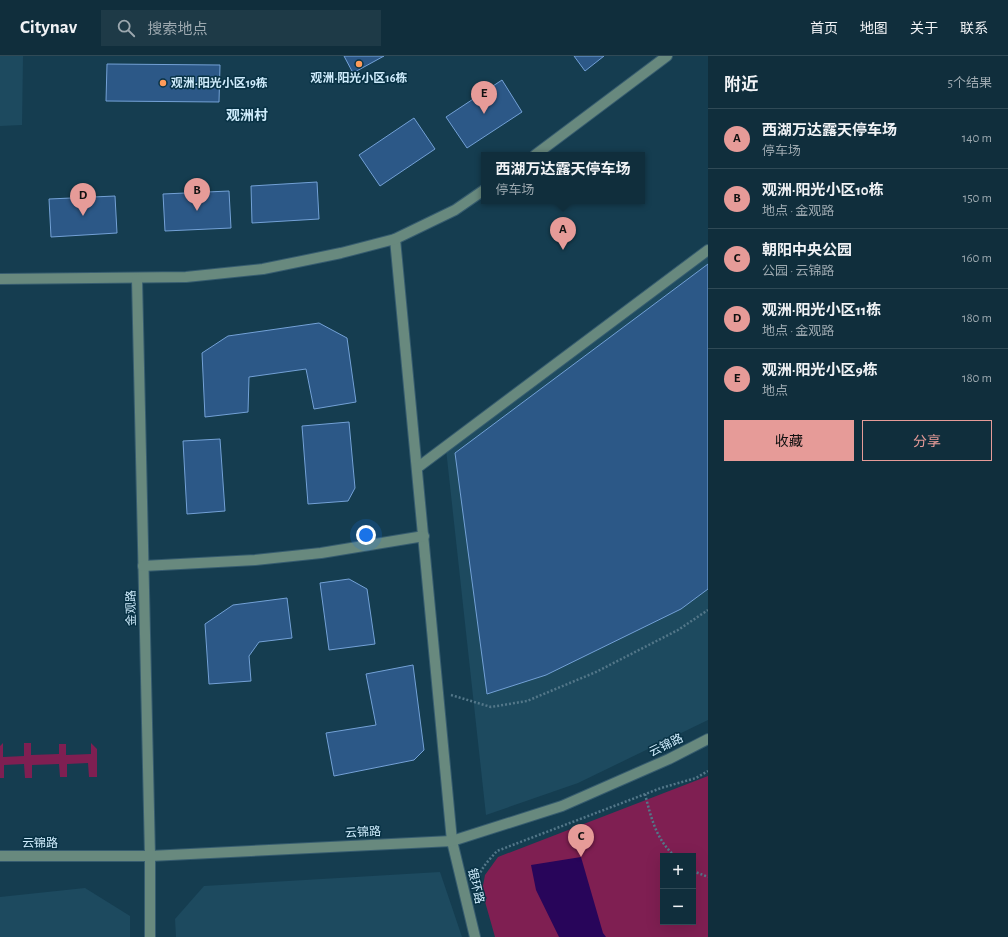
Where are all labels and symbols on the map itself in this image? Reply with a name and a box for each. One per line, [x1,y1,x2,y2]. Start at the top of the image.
marker: 观洲·阳光小区16栋 [354,59,364,69]
place label: 观洲·阳光小区16栋 [311,71,407,84]
place label: 观洲·阳光小区19栋 [171,76,268,89]
marker: 观洲·阳光小区19栋 [158,78,168,88]
pin: E [471,81,497,114]
district label: 观洲村 [226,107,268,123]
pin: B [184,178,210,211]
pin: D [70,183,96,216]
pin: A [550,217,576,250]
your location [356,525,376,545]
street label: 金观路 [124,590,137,626]
street label: 云锦路 [647,731,685,758]
street label: 云锦路 [345,824,381,839]
pin: C [568,824,594,857]
street label: 云锦路 [22,836,58,849]
street label: 银环路 [466,867,487,905]

